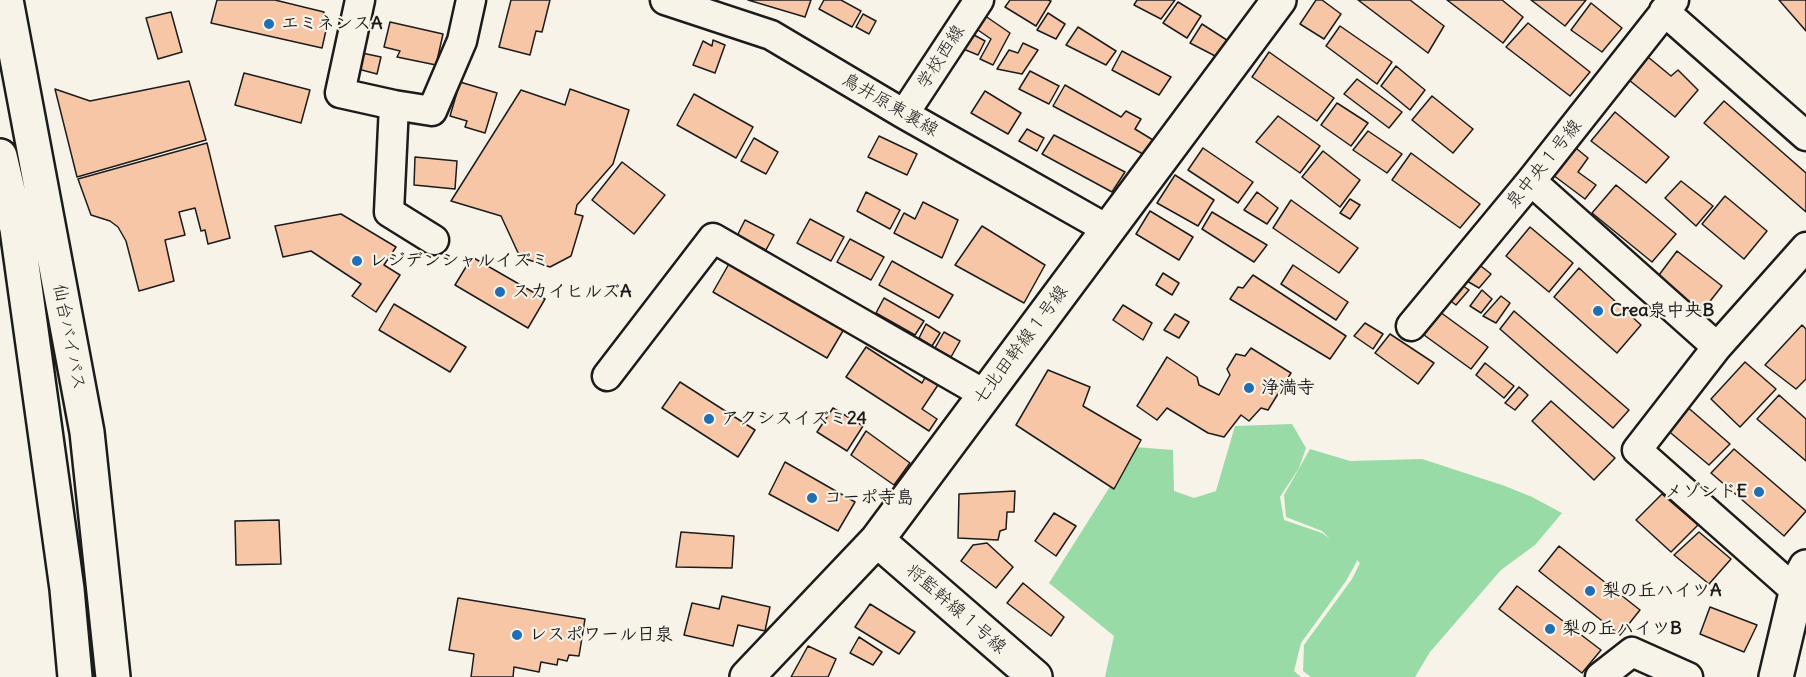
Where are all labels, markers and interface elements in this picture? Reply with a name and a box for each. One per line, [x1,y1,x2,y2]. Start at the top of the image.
place label: エミネンスA [281,13,383,35]
marker: エミネンスA [262,17,276,31]
street label: 学校西線 [912,21,970,93]
street label: 鳥井原東裏線 [838,69,942,141]
street label: 泉中央１号線 [1502,115,1586,213]
place label: レジデンシャルイズミ [369,250,549,272]
marker: レジデンシャルイズミ [350,254,364,268]
place label: スカイヒルズA [512,281,632,303]
street label: 七北田幹線１号線 [969,281,1073,409]
street label: 仙台バイパス [48,282,90,392]
marker: スカイヒルズA [493,285,507,299]
place label: Crea泉中央B [1610,300,1714,322]
marker: Crea泉中央B [1591,304,1605,318]
place label: 浄満寺 [1261,377,1315,399]
marker: 浄満寺 [1242,381,1256,395]
place label: アクシスイズミ24 [721,408,867,430]
marker: アクシスイズミ24 [702,412,716,426]
place label: メゾンドE [1664,481,1747,503]
marker: メゾンドE [1752,485,1766,499]
place label: コーポ寺島 [824,487,914,509]
marker: コーポ寺島 [805,491,819,505]
street label: 将監幹線１号線 [901,560,1011,658]
place label: 梨の丘ハイツA [1602,580,1722,602]
marker: 梨の丘ハイツA [1583,584,1597,598]
place label: 梨の丘ハイツB [1562,618,1682,640]
marker: 梨の丘ハイツB [1543,622,1557,636]
place label: レスポワール日泉 [529,624,673,646]
marker: レスポワール日泉 [510,628,524,642]

